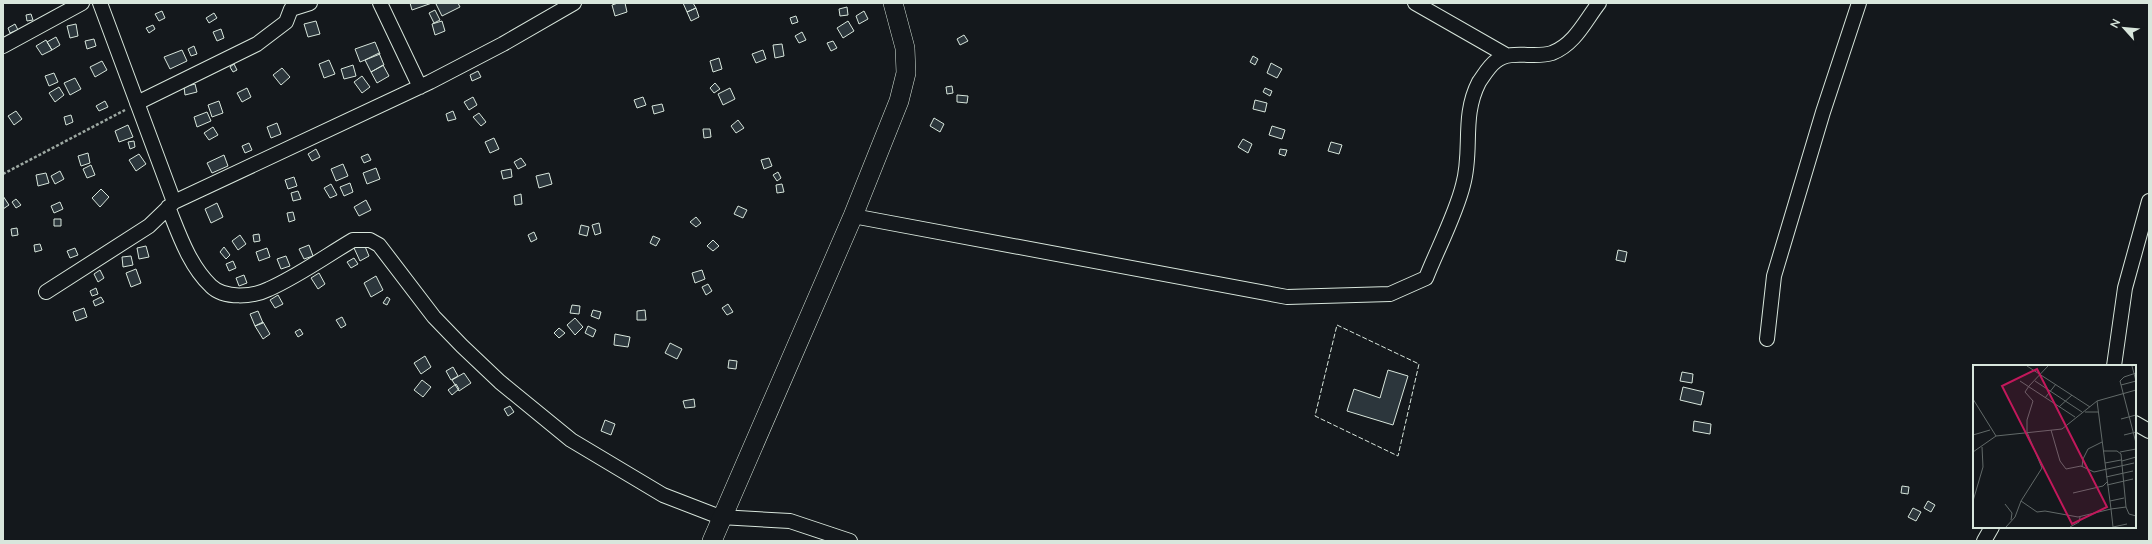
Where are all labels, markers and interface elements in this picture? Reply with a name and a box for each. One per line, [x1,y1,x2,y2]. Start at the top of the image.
north arrow [2104,8,2144,48]
text: N [2107,17,2122,30]
inset map [1973,365,2136,528]

